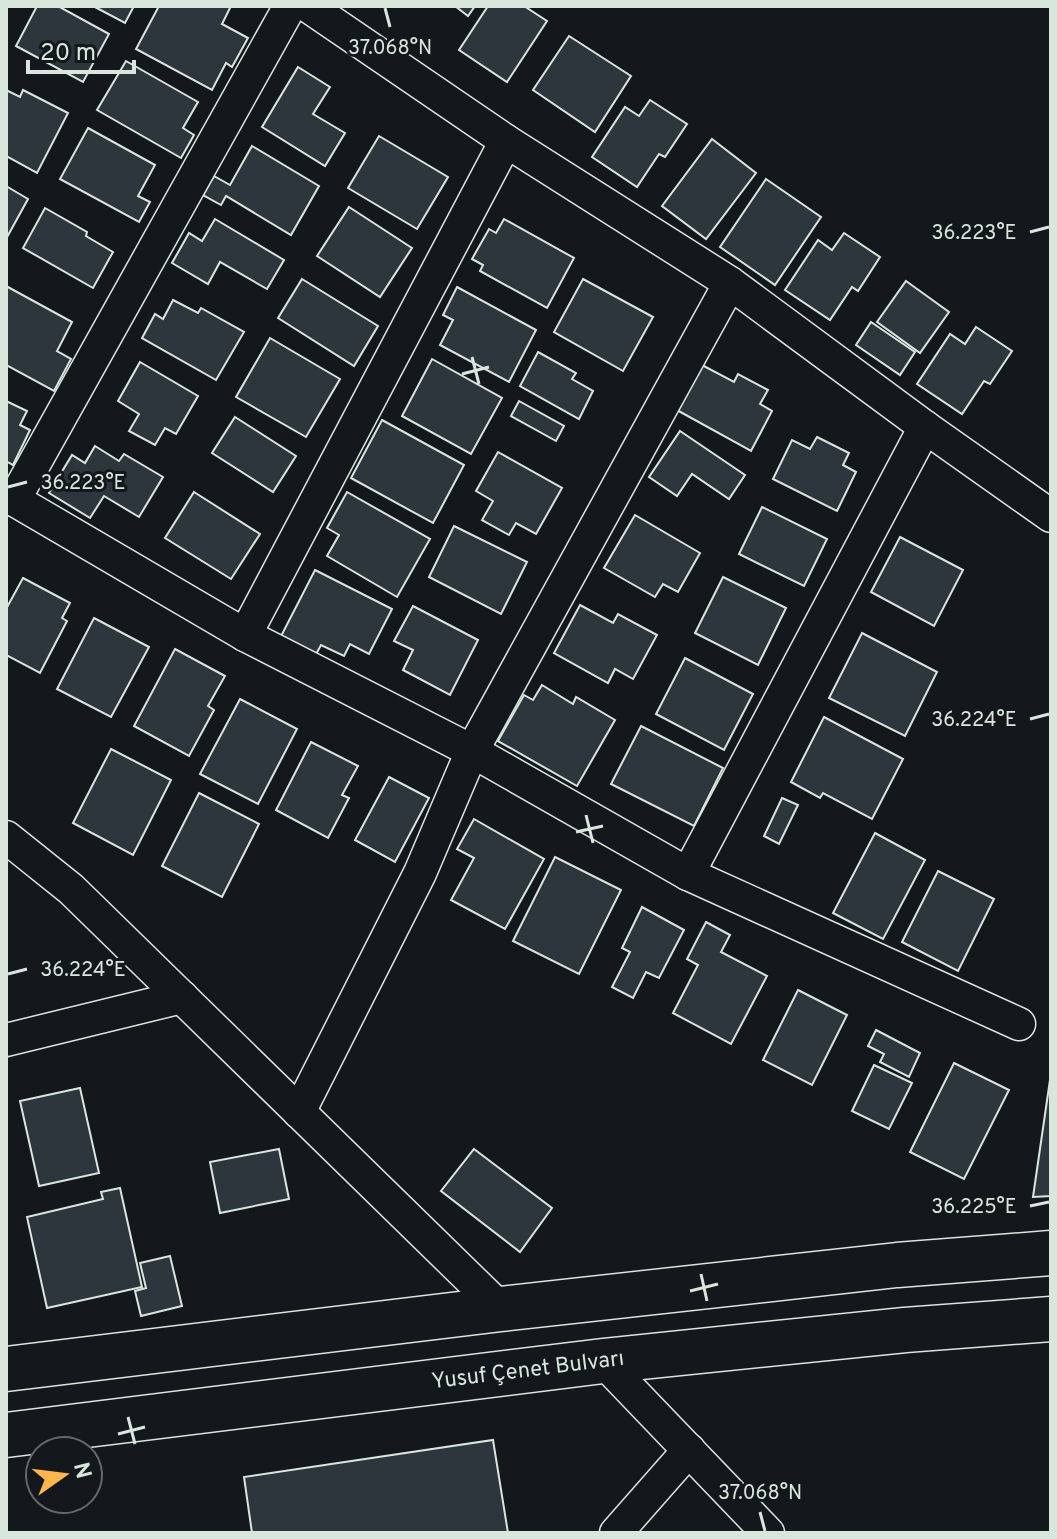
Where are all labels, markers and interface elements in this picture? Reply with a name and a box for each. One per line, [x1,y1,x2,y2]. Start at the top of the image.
scale bar [28,24,134,74]
text: 37.068°N [348,36,432,62]
text: 20 m [40,39,96,69]
text: 36.223°E [931,221,1017,247]
text: 36.223°E [40,471,126,497]
text: 36.224°E [931,708,1017,734]
text: 36.224°E [40,958,126,984]
text: 36.225°E [931,1195,1017,1221]
street label: Yusuf Çenet Bulvarı [430,1346,626,1396]
north arrow [24,1435,104,1515]
text: N [66,1460,96,1482]
text: 37.068°N [718,1481,802,1507]

